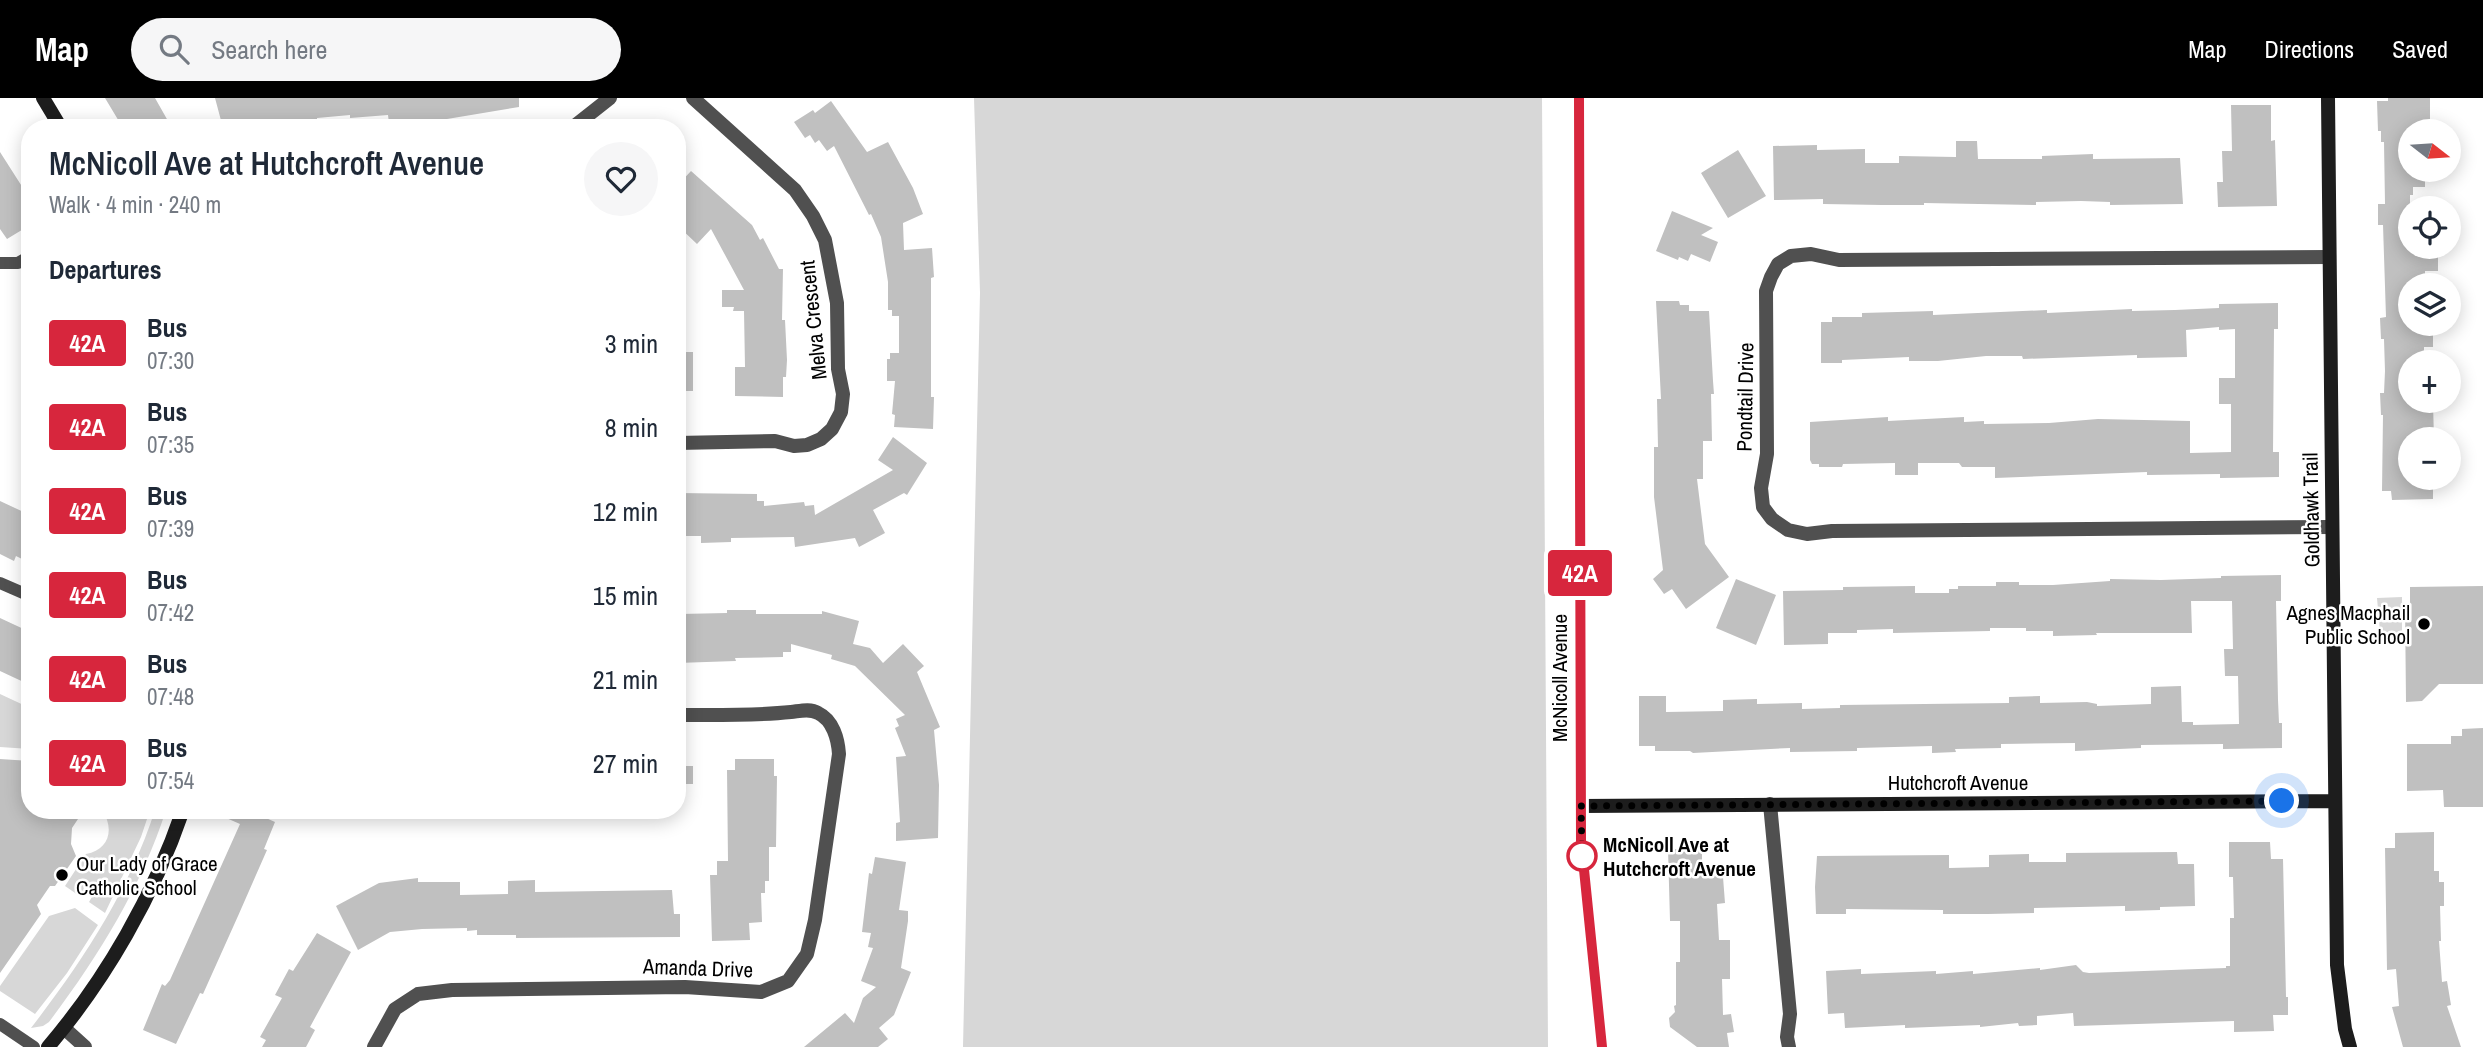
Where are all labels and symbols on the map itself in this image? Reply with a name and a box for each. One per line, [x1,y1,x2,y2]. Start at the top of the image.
north arrow [2398,119,2460,182]
street label: Melva Crescent [792,259,834,381]
street label: Pondtail Drive [1730,342,1760,452]
street label: Goldhawk Trail [2295,452,2327,568]
line badge: 42A [1540,550,1620,596]
place label: Agnes Macphail Public School [2286,598,2410,651]
street label: McNicoll Avenue [1545,614,1574,742]
marker: Agnes Macphail Public School [2416,616,2432,632]
street label: Hutchcroft Avenue [1888,768,2028,797]
your location [2264,783,2299,818]
place label: McNicoll Ave at Hutchcroft Avenue [1603,830,1756,883]
marker: McNicoll Ave at Hutchcroft Avenue [1567,841,1597,871]
place label: Our Lady of Grace Catholic School [76,849,218,902]
marker: Our Lady of Grace Catholic School [54,867,70,883]
street label: Amanda Drive [641,952,754,984]

